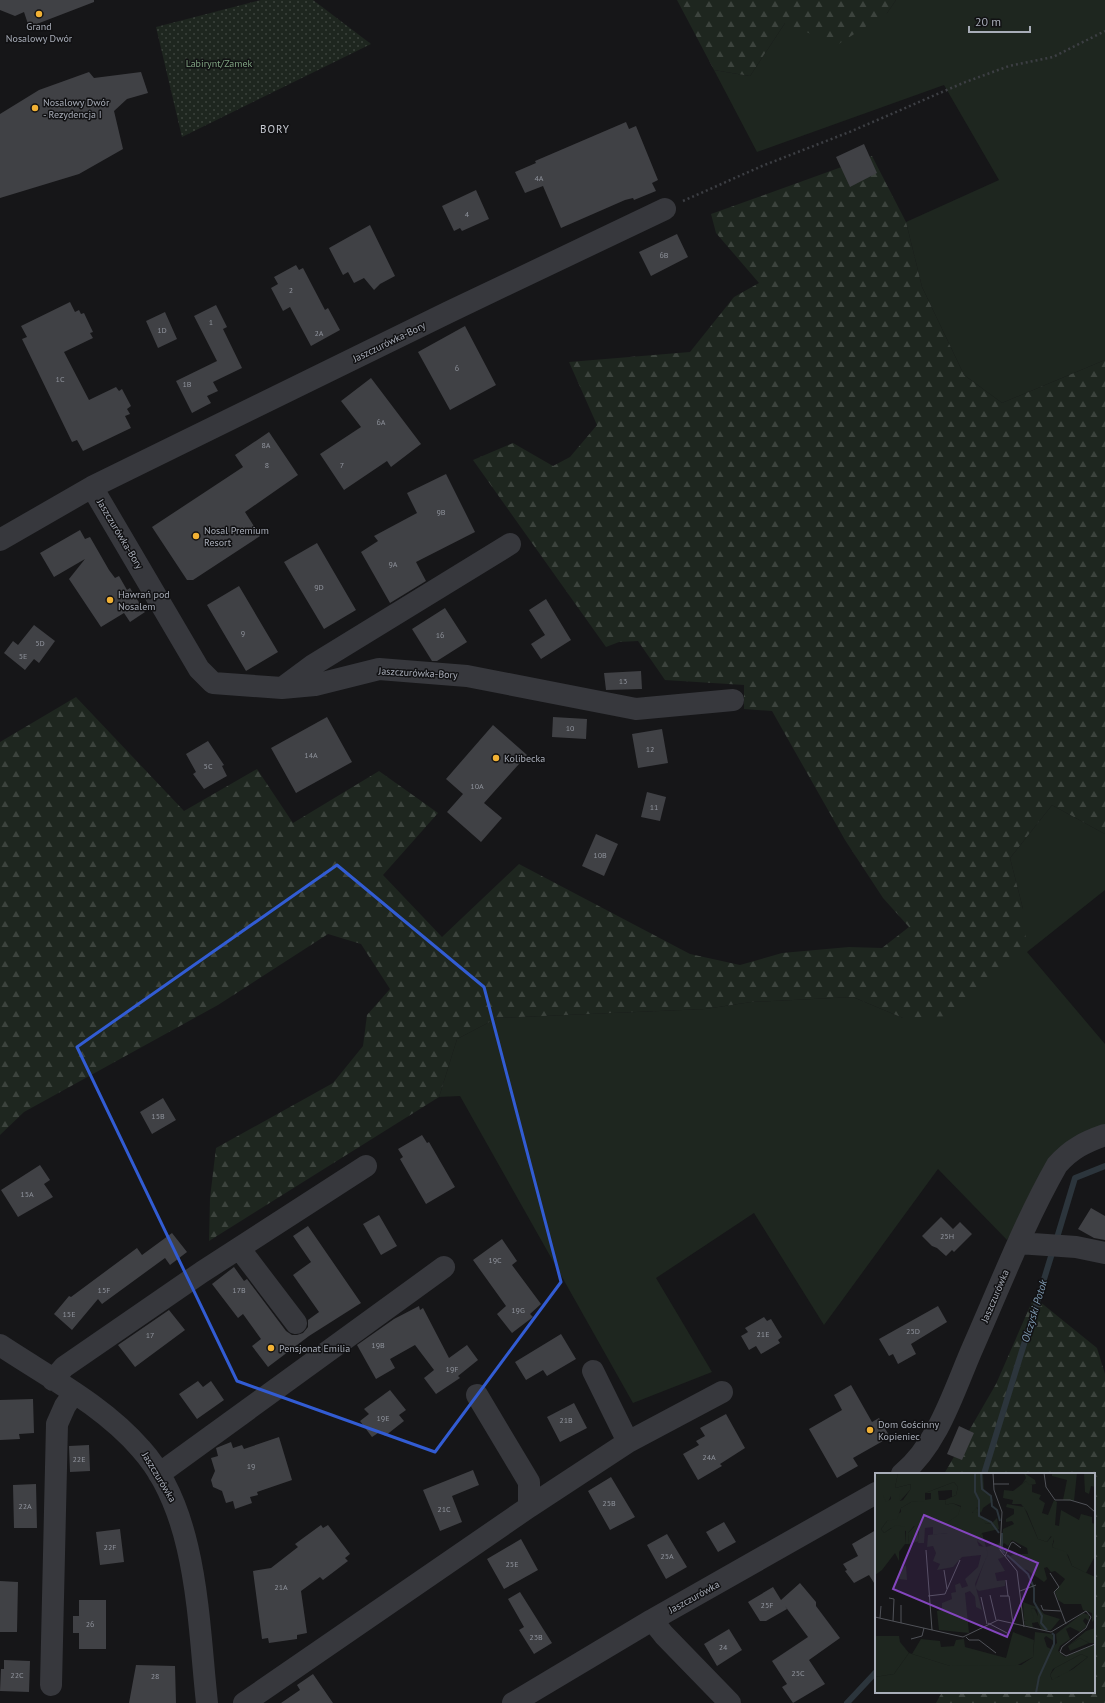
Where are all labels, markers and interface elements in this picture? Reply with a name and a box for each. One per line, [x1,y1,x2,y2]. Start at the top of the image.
scale bar [969,8,1030,34]
marker: Grand Nosalowy Dwór [34,9,44,19]
text: 20 m [975,14,1001,29]
place label: Grand Nosalowy Dwór [6,20,73,45]
park label: Labirynt/Zamek [186,57,253,70]
place label: Nosalowy Dwór - Rezydencja I [43,96,110,121]
marker: Nosalowy Dwór - Rezydencja I [30,103,40,113]
district label: BORY [260,122,290,136]
house number: 4A [534,173,544,183]
house number: 4 [465,209,470,219]
house number: 6B [659,250,669,260]
house number: 2 [289,285,293,295]
house number: 1 [209,317,213,327]
street label: Jaszczurówka-Bory [350,319,428,366]
house number: 1D [157,325,167,335]
house number: 2A [314,328,324,338]
house number: 6 [455,363,459,373]
house number: 1C [56,374,65,384]
house number: 1B [182,379,192,389]
house number: 6A [376,417,386,427]
house number: 8A [261,440,271,450]
house number: 8 [265,460,269,470]
house number: 7 [340,460,344,470]
street label: Jaszczurówka-Bory [94,496,146,572]
house number: 9B [436,507,446,517]
place label: Nosal Premium Resort [204,524,269,549]
marker: Nosal Premium Resort [191,531,201,541]
house number: 9A [388,559,398,569]
house number: 9D [314,582,324,592]
place label: Hawrań pod Nosalem [118,588,170,613]
marker: Hawrań pod Nosalem [105,595,115,605]
house number: 9 [241,628,245,638]
house number: 16 [436,630,444,640]
house number: 5D [35,638,45,648]
house number: 5E [19,651,27,661]
street label: Jaszczurówka-Bory [377,664,458,682]
house number: 13 [619,676,627,686]
house number: 10 [566,723,575,733]
house number: 12 [646,744,654,754]
house number: 14A [304,750,318,760]
place label: Kolibecka [504,752,545,765]
marker: Kolibecka [491,753,501,763]
house number: 5C [204,761,213,771]
house number: 10A [470,781,484,791]
house number: 11 [650,802,658,812]
house number: 10B [593,850,607,860]
house number: 15B [151,1111,165,1121]
house number: 15A [20,1189,34,1199]
house number: 25H [940,1231,954,1241]
house number: 19C [488,1255,502,1265]
street label: Jaszczurówka [978,1267,1012,1325]
water label: Olczyski Potok [1018,1277,1050,1344]
house number: 15F [98,1285,110,1295]
house number: 17B [232,1285,246,1295]
house number: 19G [511,1305,525,1315]
house number: 15E [62,1309,76,1319]
house number: 25D [906,1326,920,1336]
house number: 21E [756,1329,770,1339]
house number: 17 [146,1330,154,1340]
house number: 19B [371,1340,385,1350]
place label: Pensjonat Emilia [279,1342,350,1355]
marker: Pensjonat Emilia [266,1343,276,1353]
house number: 19F [446,1364,458,1374]
house number: 19E [376,1413,390,1423]
house number: 21B [559,1415,573,1425]
place label: Dom Gościnny Kopieniec [878,1418,940,1443]
marker: Dom Gościnny Kopieniec [865,1425,875,1435]
street label: Jaszczurówka [138,1449,179,1505]
house number: 24A [702,1452,716,1462]
house number: 22E [72,1454,86,1464]
house number: 19 [247,1461,255,1471]
inset map [875,1473,1095,1693]
house number: 25B [602,1498,616,1508]
house number: 22A [18,1501,32,1511]
house number: 21C [437,1504,451,1514]
house number: 22F [104,1542,116,1552]
house number: 25A [660,1551,674,1561]
house number: 25E [505,1559,519,1569]
street label: Jaszczurówka [665,1578,722,1617]
house number: 21A [274,1582,288,1592]
house number: 25F [761,1600,773,1610]
house number: 26 [86,1619,94,1629]
house number: 23B [529,1632,543,1642]
house number: 24 [719,1642,728,1652]
house number: 25C [791,1668,805,1678]
house number: 22C [10,1670,24,1680]
house number: 28 [151,1671,159,1681]

